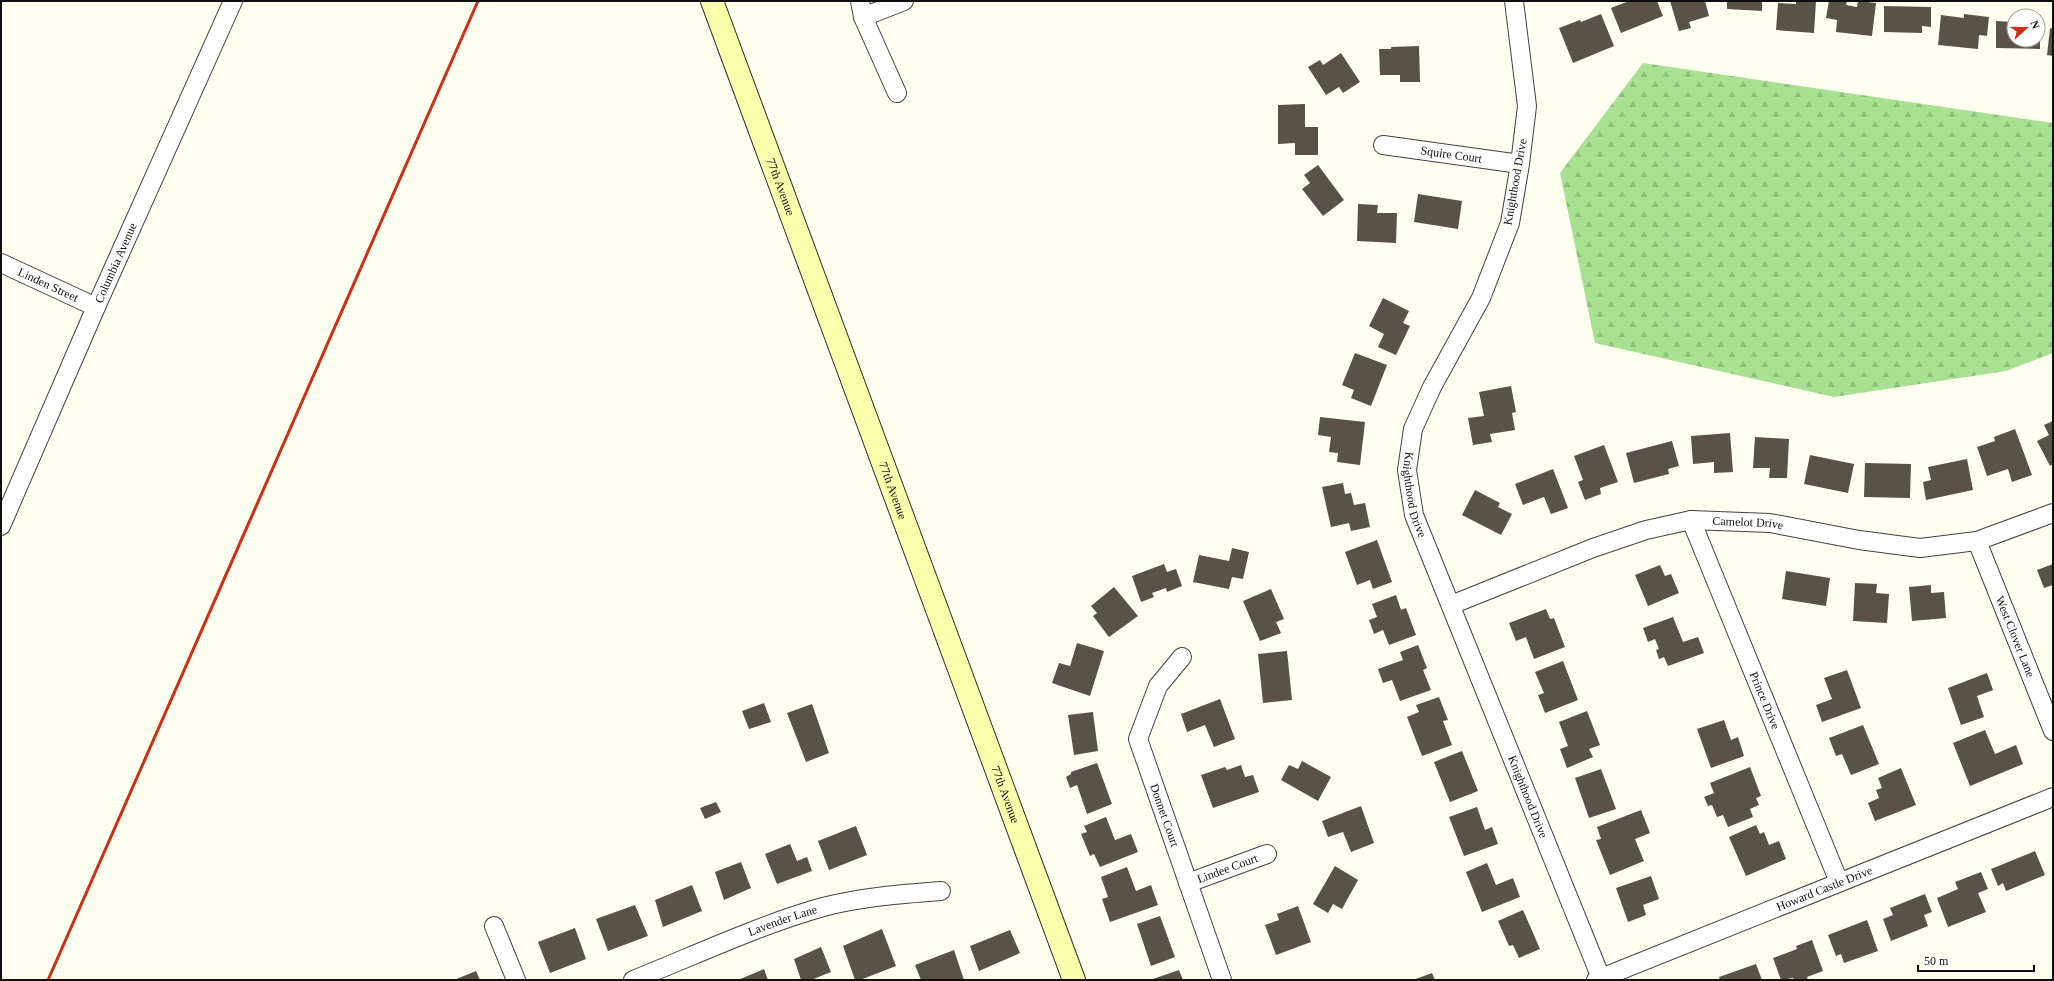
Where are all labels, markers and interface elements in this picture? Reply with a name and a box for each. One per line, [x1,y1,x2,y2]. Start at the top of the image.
north arrow [2006,8,2046,48]
text: N [2028,19,2042,30]
street label: Knighthood Drive [1500,138,1530,226]
street label: Squire Court [1420,143,1484,166]
street label: 77th Avenue [764,156,798,217]
street label: Columbia Avenue [92,221,140,305]
street label: Linden Street [16,265,81,305]
street label: Knighthood Drive [1400,451,1429,540]
street label: 77th Avenue [876,460,910,521]
street label: Camelot Drive [1712,514,1784,532]
street label: West Clover Lane [1993,594,2038,679]
street label: Prince Drive [1747,670,1783,731]
street label: Knighthood Drive [1505,753,1551,840]
street label: 77th Avenue [988,764,1022,825]
street label: Donnet Court [1147,782,1182,849]
street label: Lindee Court [1195,851,1260,886]
street label: Howard Castle Drive [1774,863,1874,914]
street label: Lavender Lane [746,902,819,939]
scale bar [1918,947,2034,973]
text: 50 m [1924,954,1949,968]

